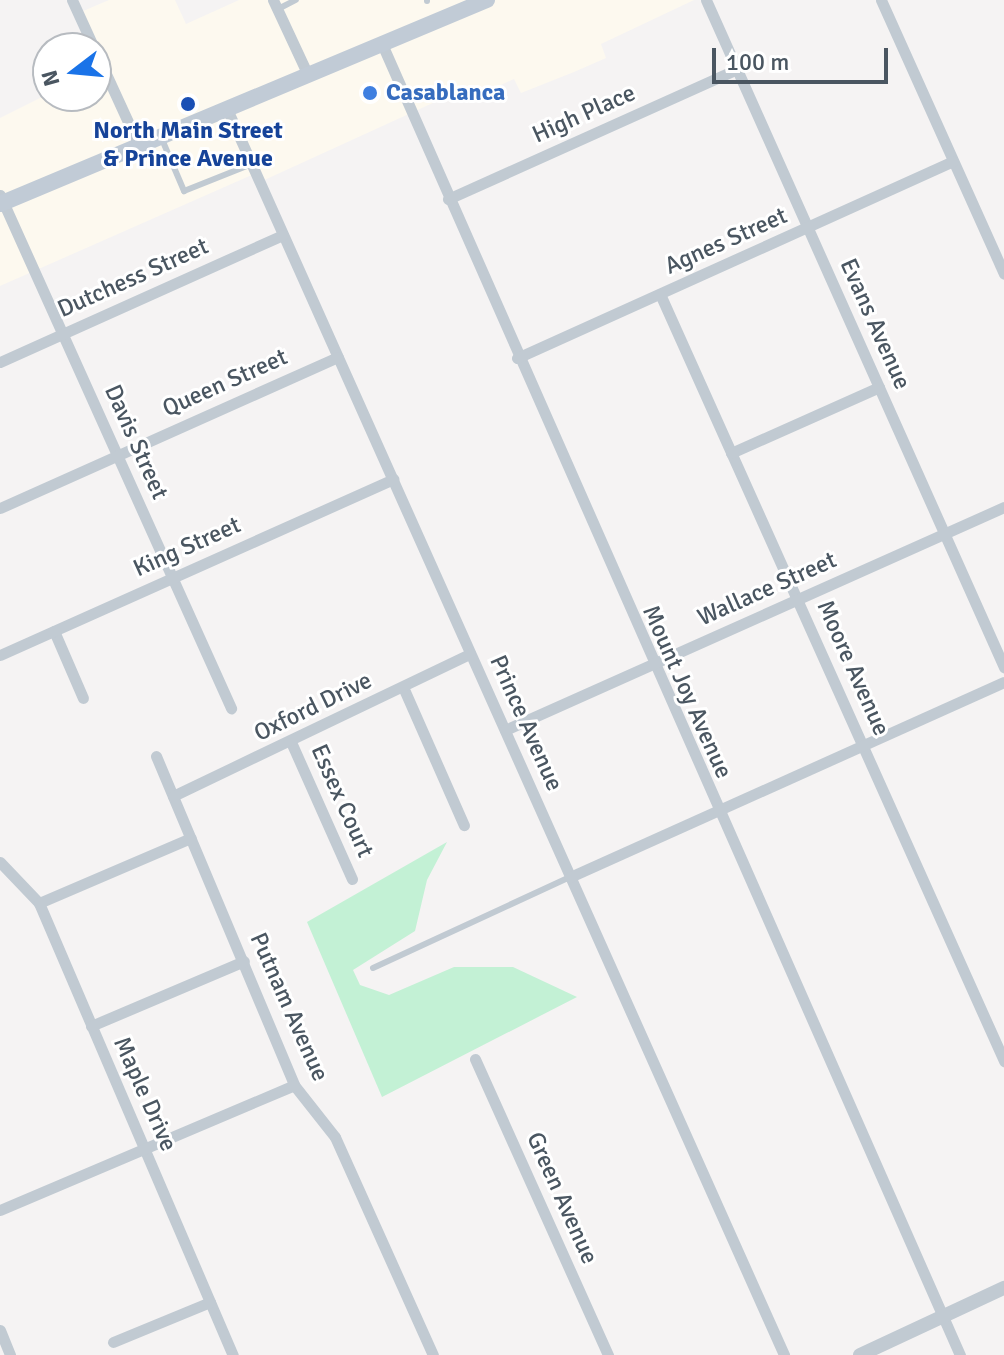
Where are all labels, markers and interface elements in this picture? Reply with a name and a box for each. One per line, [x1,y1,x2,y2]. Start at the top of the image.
north arrow [32,32,112,112]
scale bar [716,32,892,82]
text: 100 m [726,47,789,77]
text: N [35,67,65,89]
place label: Casablanca [386,79,505,107]
street label: High Place [528,79,640,149]
marker: Casablanca [361,84,379,102]
marker: North Main Street & Prince Avenue [179,95,197,113]
place label: North Main Street & Prince Avenue [93,117,283,173]
street label: Agnes Street [660,201,792,281]
street label: Dutchess Street [53,232,213,324]
street label: Evans Avenue [833,254,917,394]
street label: Queen Street [158,343,292,423]
street label: Davis Street [98,380,174,504]
street label: King Street [129,511,245,583]
street label: Wallace Street [693,546,841,632]
street label: Moore Avenue [810,596,896,740]
street label: Mount Joy Avenue [636,601,738,783]
street label: Prince Avenue [483,651,569,795]
street label: Oxford Drive [249,666,377,748]
street label: Essex Court [304,740,380,862]
street label: Putnam Avenue [243,928,335,1086]
street label: Maple Drive [107,1032,183,1156]
street label: Green Avenue [520,1128,604,1268]

